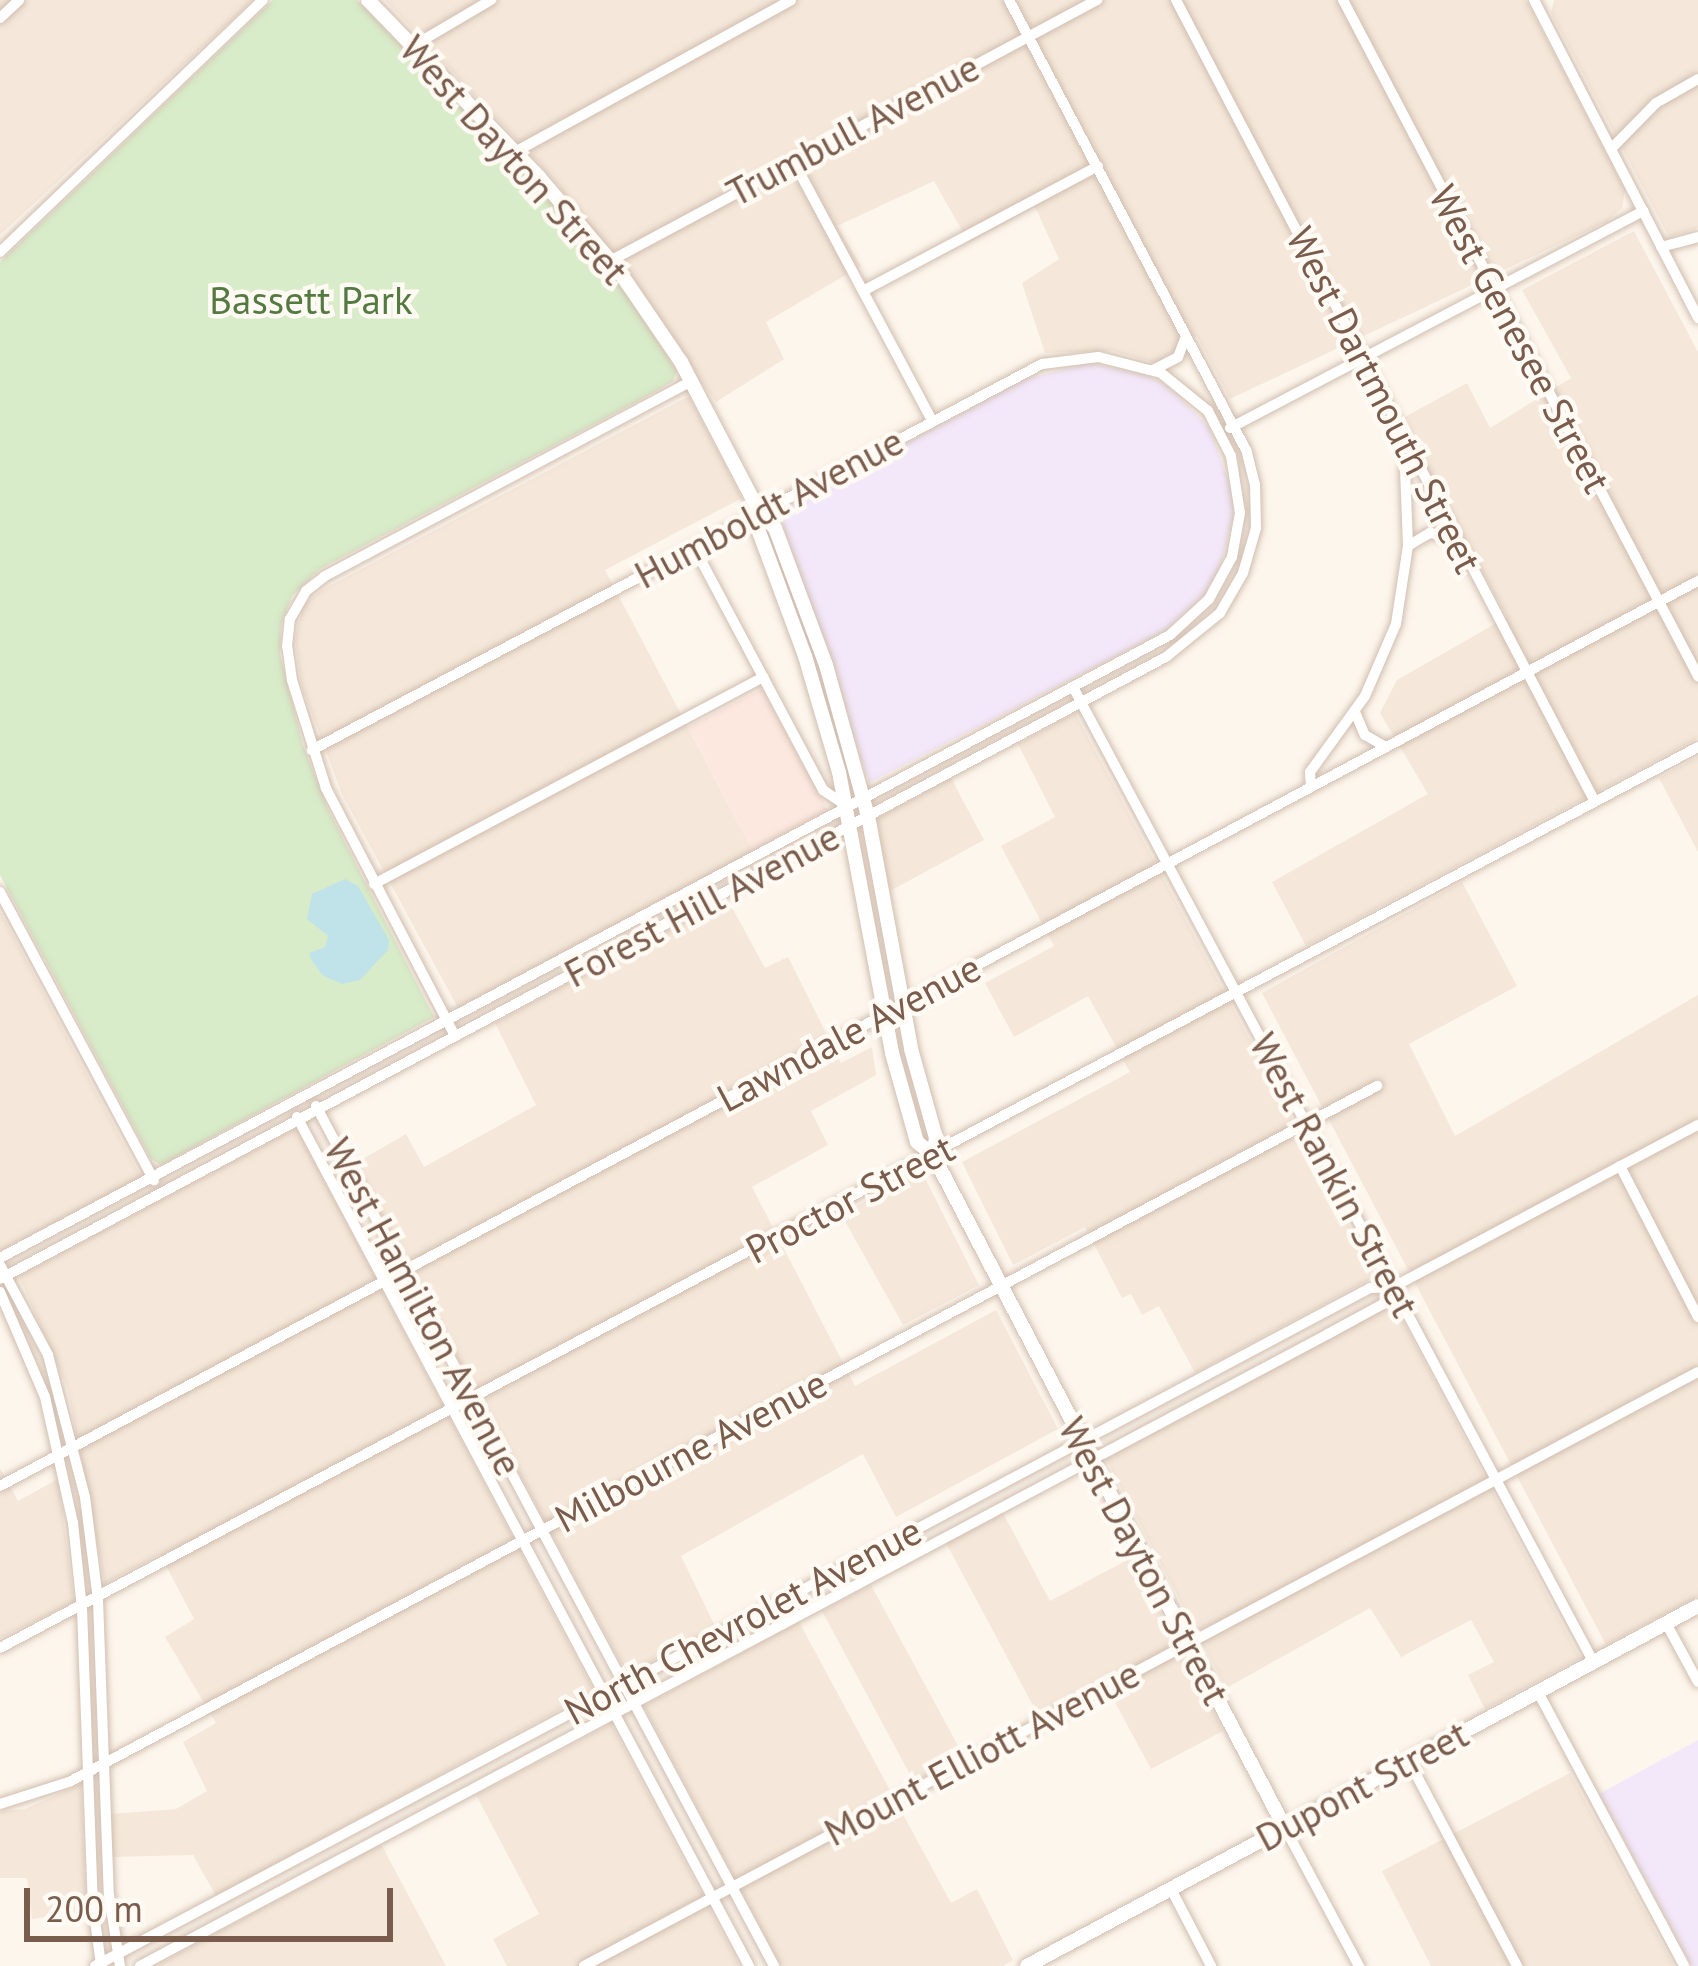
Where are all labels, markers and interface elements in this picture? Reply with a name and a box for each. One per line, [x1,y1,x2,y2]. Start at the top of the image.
street label: West Dayton Street [390,26,638,294]
street label: Trumbull Avenue [718,43,988,217]
street label: West Genesee Street [1419,177,1621,501]
street label: West Dartmouth Street [1277,220,1491,580]
park label: Bassett Park [209,277,413,323]
street label: Humboldt Avenue [626,417,912,599]
street label: Forest Hill Avenue [556,813,848,997]
street label: Lawndale Avenue [709,944,989,1122]
street label: West Rankin Street [1240,1025,1428,1325]
street label: Proctor Street [738,1125,962,1273]
street label: West Hamilton Avenue [314,1130,532,1484]
street label: Milbourne Avenue [547,1359,835,1543]
street label: West Dayton Street [1049,1409,1239,1713]
street label: North Chevrolet Avenue [556,1507,930,1735]
street label: Mount Elliott Avenue [816,1650,1148,1856]
street label: Dupont Street [1248,1711,1476,1861]
scale bar [30,1864,399,1938]
text: 200 m [45,1885,143,1932]

